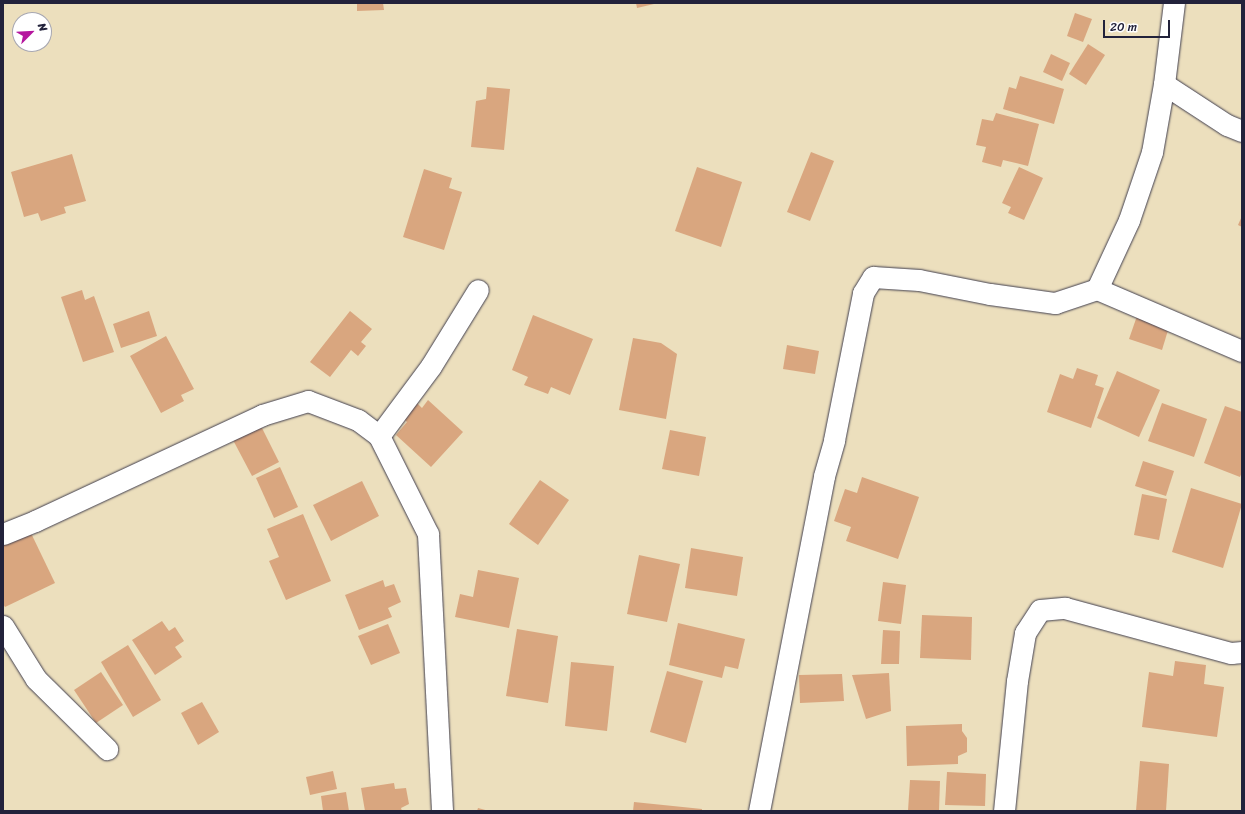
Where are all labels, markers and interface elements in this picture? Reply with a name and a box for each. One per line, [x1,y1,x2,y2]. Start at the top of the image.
north arrow [12,12,52,52]
scale bar [1105,12,1172,38]
text: 20 m [1110,16,1137,38]
text: N [32,20,53,35]

